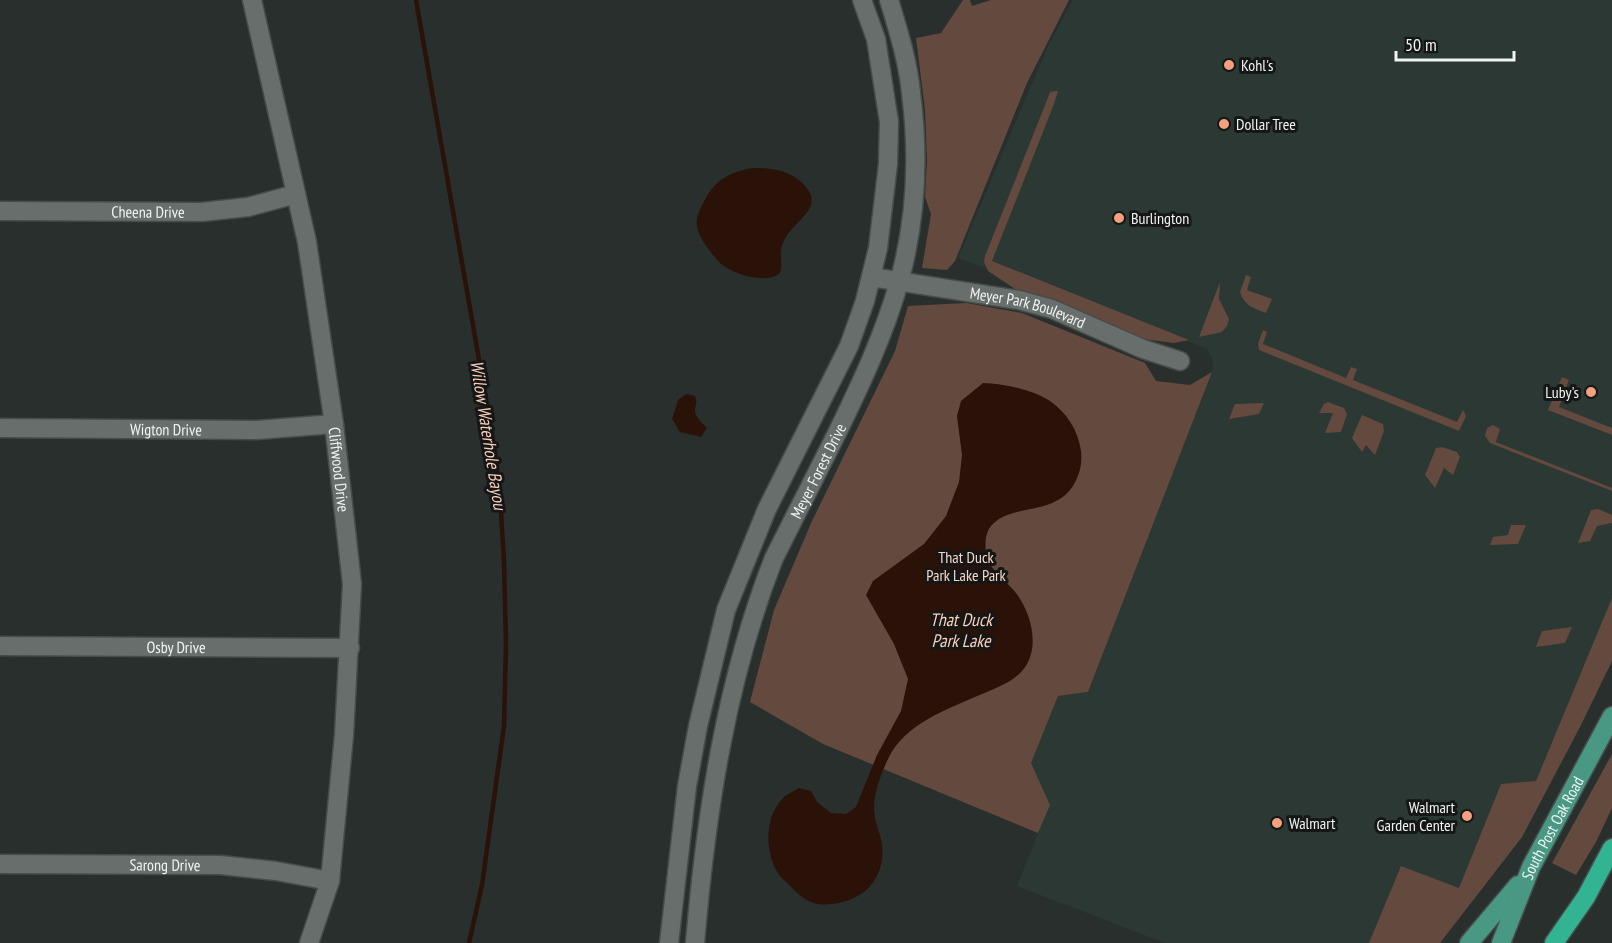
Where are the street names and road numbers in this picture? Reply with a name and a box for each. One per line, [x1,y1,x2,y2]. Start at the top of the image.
street label: Cheena Drive [111,202,185,222]
street label: Meyer Park Boulevard [969,283,1089,333]
street label: Wigton Drive [130,419,202,440]
street label: Meyer Forest Drive [786,420,850,522]
street label: Cliffwood Drive [324,426,354,513]
street label: Osby Drive [146,637,206,657]
street label: South Post Oak Road [1517,773,1588,883]
street label: Sarong Drive [129,855,201,875]

